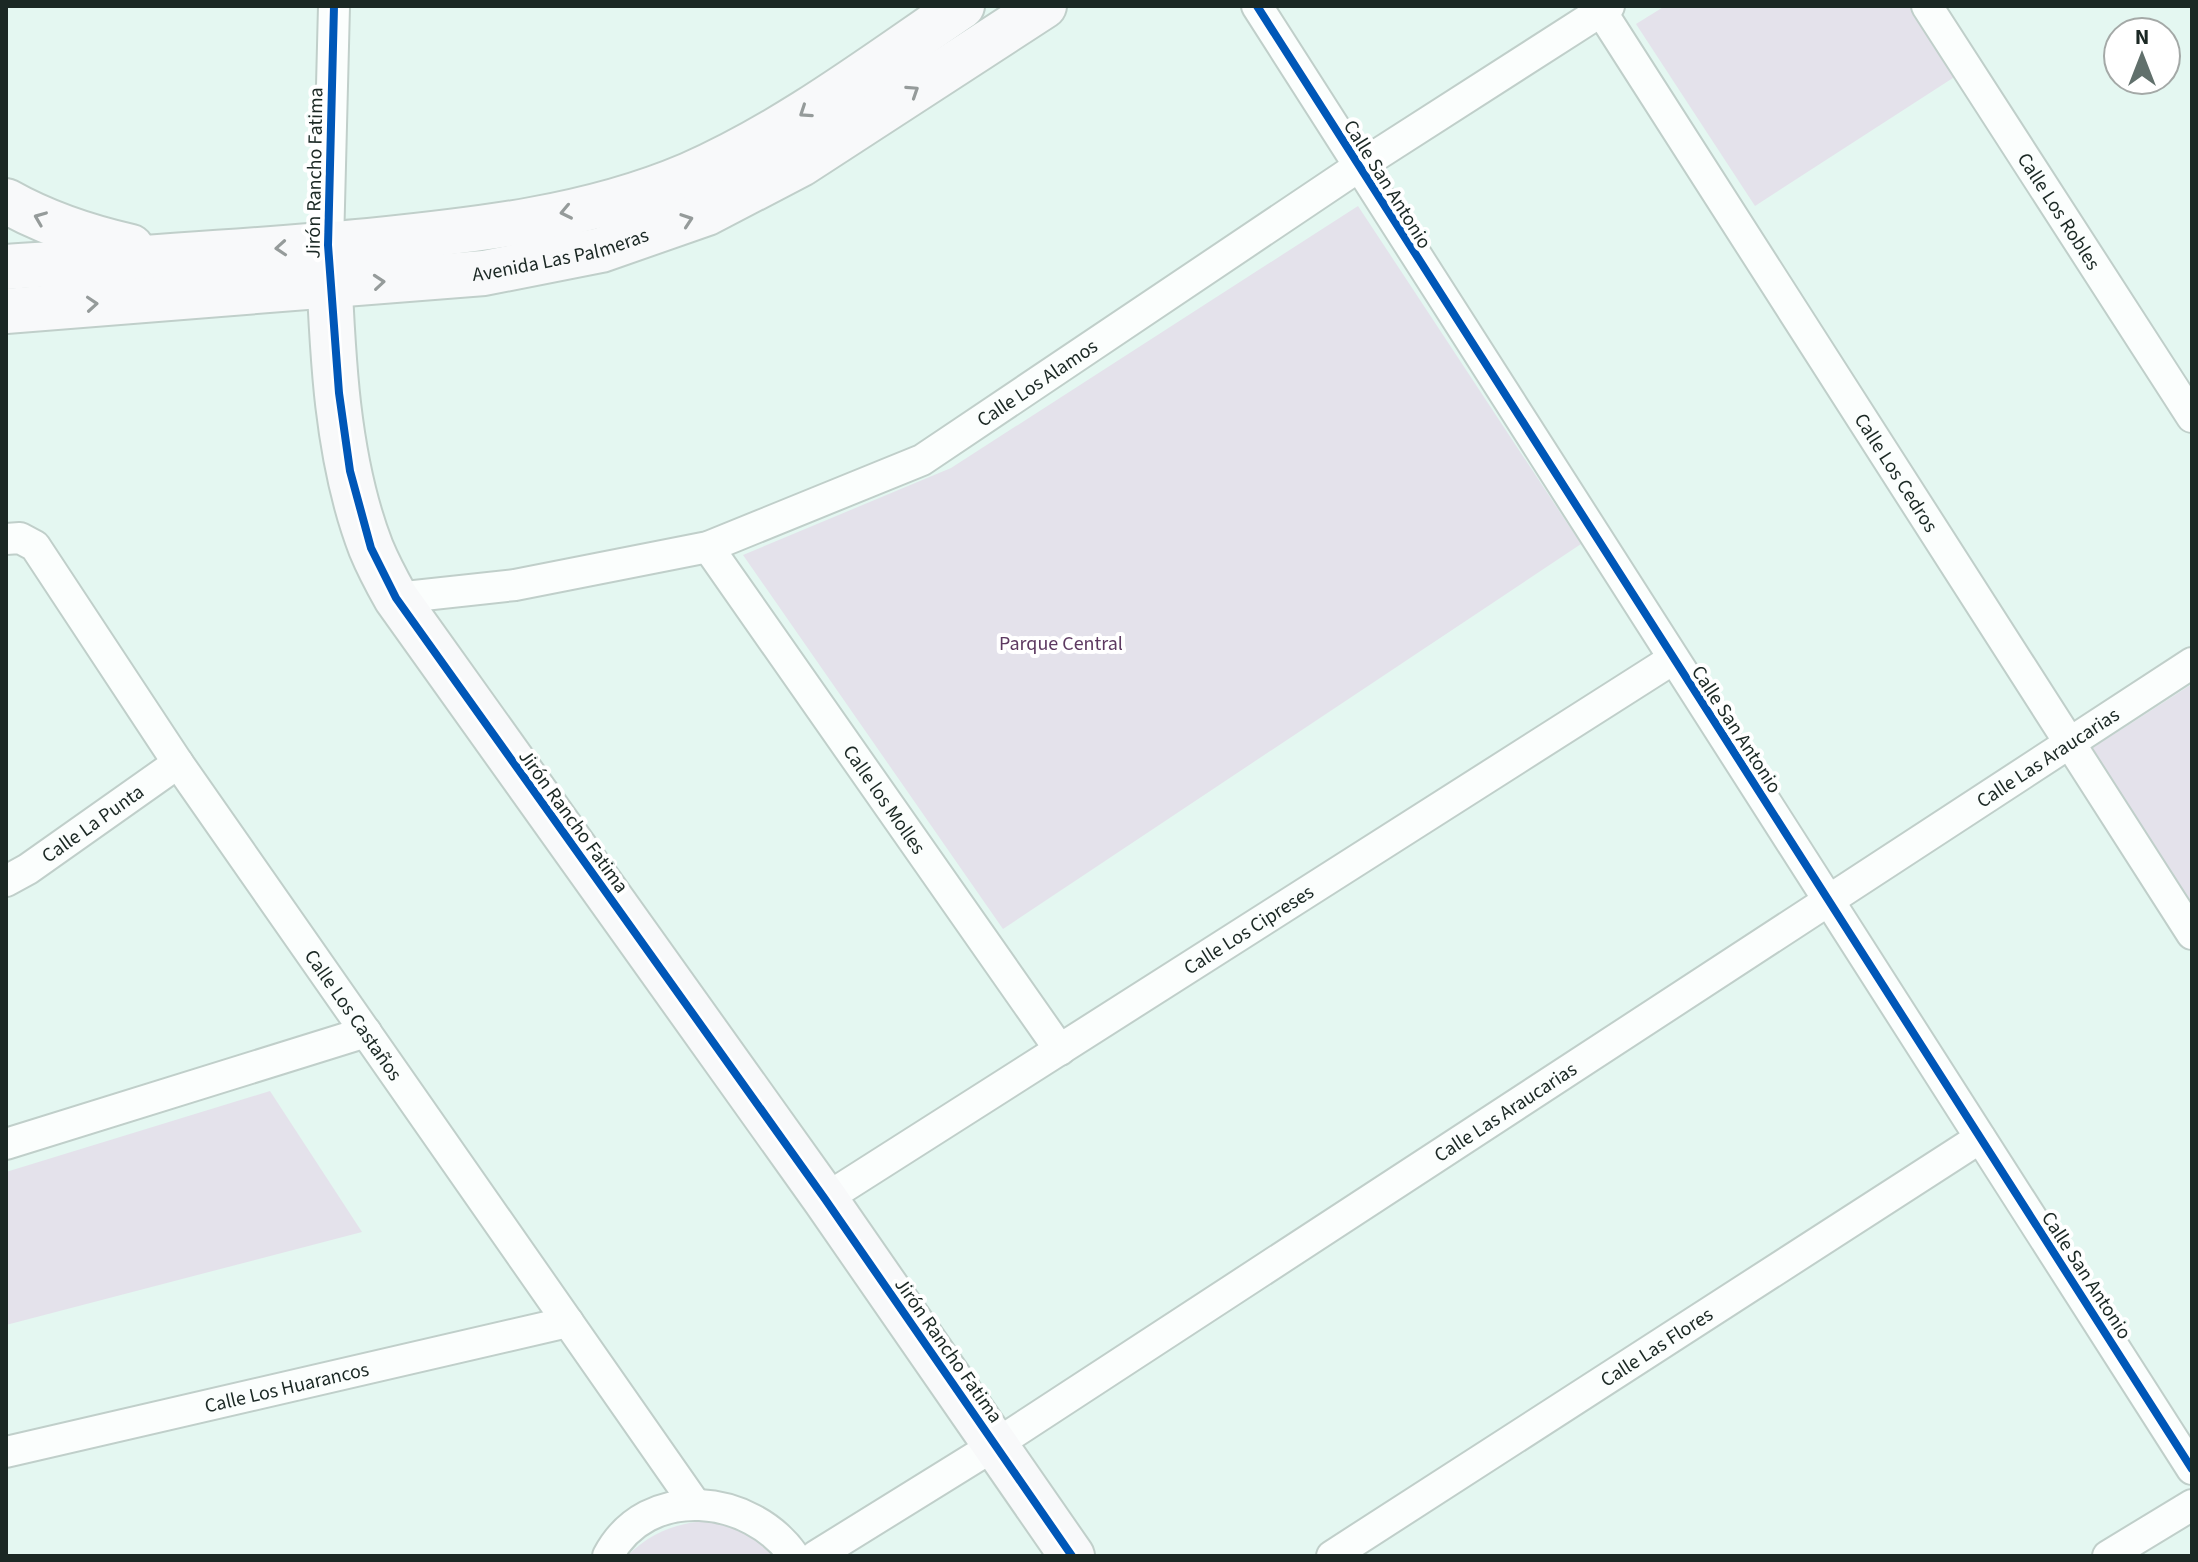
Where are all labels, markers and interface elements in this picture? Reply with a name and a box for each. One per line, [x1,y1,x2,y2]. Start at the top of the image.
north arrow [2102,16,2182,96]
text: N [2135,21,2149,53]
one-way arrow [904,86,918,101]
street label: Jirón Rancho Fatima [300,87,330,259]
one-way arrow [799,103,813,118]
street label: Calle San Antonio [1336,115,1438,254]
street label: Calle Los Robles [2010,147,2107,276]
one-way arrow [560,203,573,220]
one-way arrow [34,212,48,228]
one-way arrow [680,213,694,230]
street label: Avenida Las Palmeras [471,221,653,289]
one-way arrow [274,239,287,256]
one-way arrow [373,274,386,291]
one-way arrow [86,296,99,313]
street label: Calle Los Alamos [972,333,1104,434]
street label: Calle Los Cedros [1847,408,1944,538]
park label: Parque Central [999,630,1123,658]
street label: Calle San Antonio [1684,660,1788,799]
street label: Calle Las Araucarias [1971,701,2125,815]
street label: Calle los Molles [836,740,932,860]
street label: Jirón Rancho Fatima [511,744,635,899]
street label: Calle La Punta [36,778,150,870]
street label: Calle Los Cipreses [1179,878,1319,982]
street label: Calle Los Castaños [297,944,409,1087]
street label: Calle Las Araucarias [1429,1056,1583,1170]
street label: Calle San Antonio [2034,1206,2138,1345]
street label: Jirón Rancho Fatima [888,1272,1009,1429]
street label: Calle Las Flores [1595,1301,1719,1394]
street label: Calle Los Huarancos [202,1356,372,1421]

